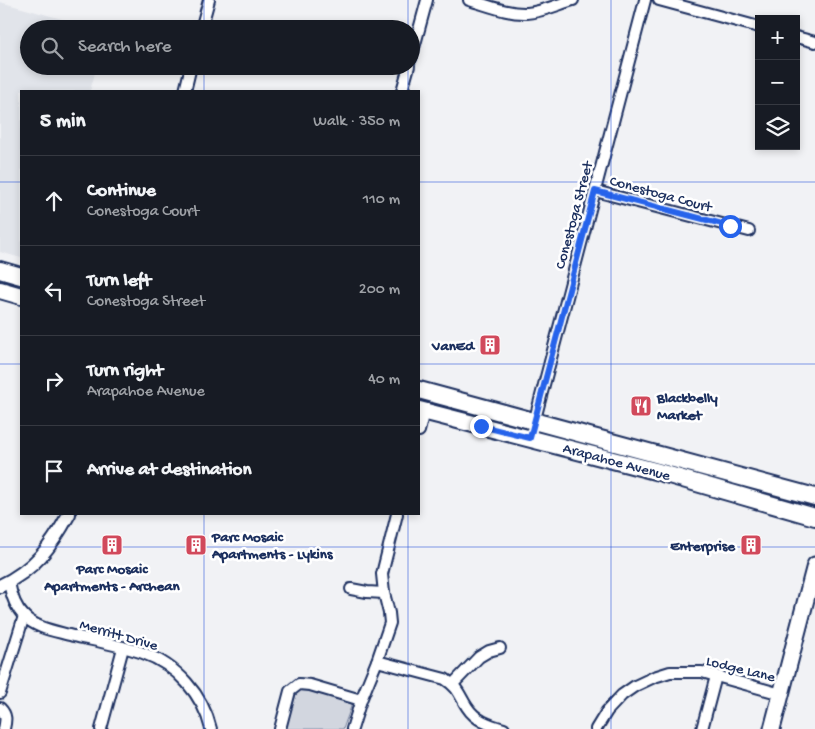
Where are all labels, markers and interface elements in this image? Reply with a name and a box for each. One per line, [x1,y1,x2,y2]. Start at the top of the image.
map controls [755,15,800,150]
button: + [755,15,800,60]
search box [20,20,420,75]
icon: search [38,34,66,62]
text: Search here [78,36,172,59]
button: − [755,60,800,105]
button: layers [755,105,800,150]
text: 5 min [40,110,85,135]
text: Walk · 350 m [313,113,400,132]
street label: Conestoga Street [552,158,598,271]
street label: Conestoga Court [607,173,715,218]
text: Continue [87,180,156,203]
icon: ahead [40,187,68,215]
text: 110 m [363,191,400,210]
text: Conestoga Court [87,203,199,222]
route start [719,215,742,238]
text: Turn left [87,270,151,293]
icon: left [40,277,68,305]
text: 200 m [359,281,400,300]
text: Conestoga Street [87,293,205,312]
building icon: VanEd [478,333,502,357]
place label: VanEd [431,338,476,356]
text: Turn right [87,360,163,383]
icon: right [40,367,68,395]
text: 40 m [368,371,400,390]
text: Arapahoe Avenue [87,383,205,402]
place label: Blackbelly Market [656,390,718,425]
restaurant icon: Blackbelly Market [629,394,653,418]
route end [470,415,493,438]
street label: Arapahoe Avenue [561,440,672,486]
icon: arrive [40,457,68,485]
text: Arrive at destination [87,459,251,482]
place label: Parc Mosaic Apartments - Lykins [211,529,334,564]
building icon: Parc Mosaic Apartments - Archean [100,533,124,557]
building icon: Parc Mosaic Apartments - Lykins [184,533,208,557]
building icon: Enterprise [739,533,763,557]
place label: Enterprise [670,538,736,556]
place label: Parc Mosaic Apartments - Archean [43,561,181,596]
street label: Merritt Drive [77,616,160,656]
street label: Lodge Lane [704,653,777,687]

